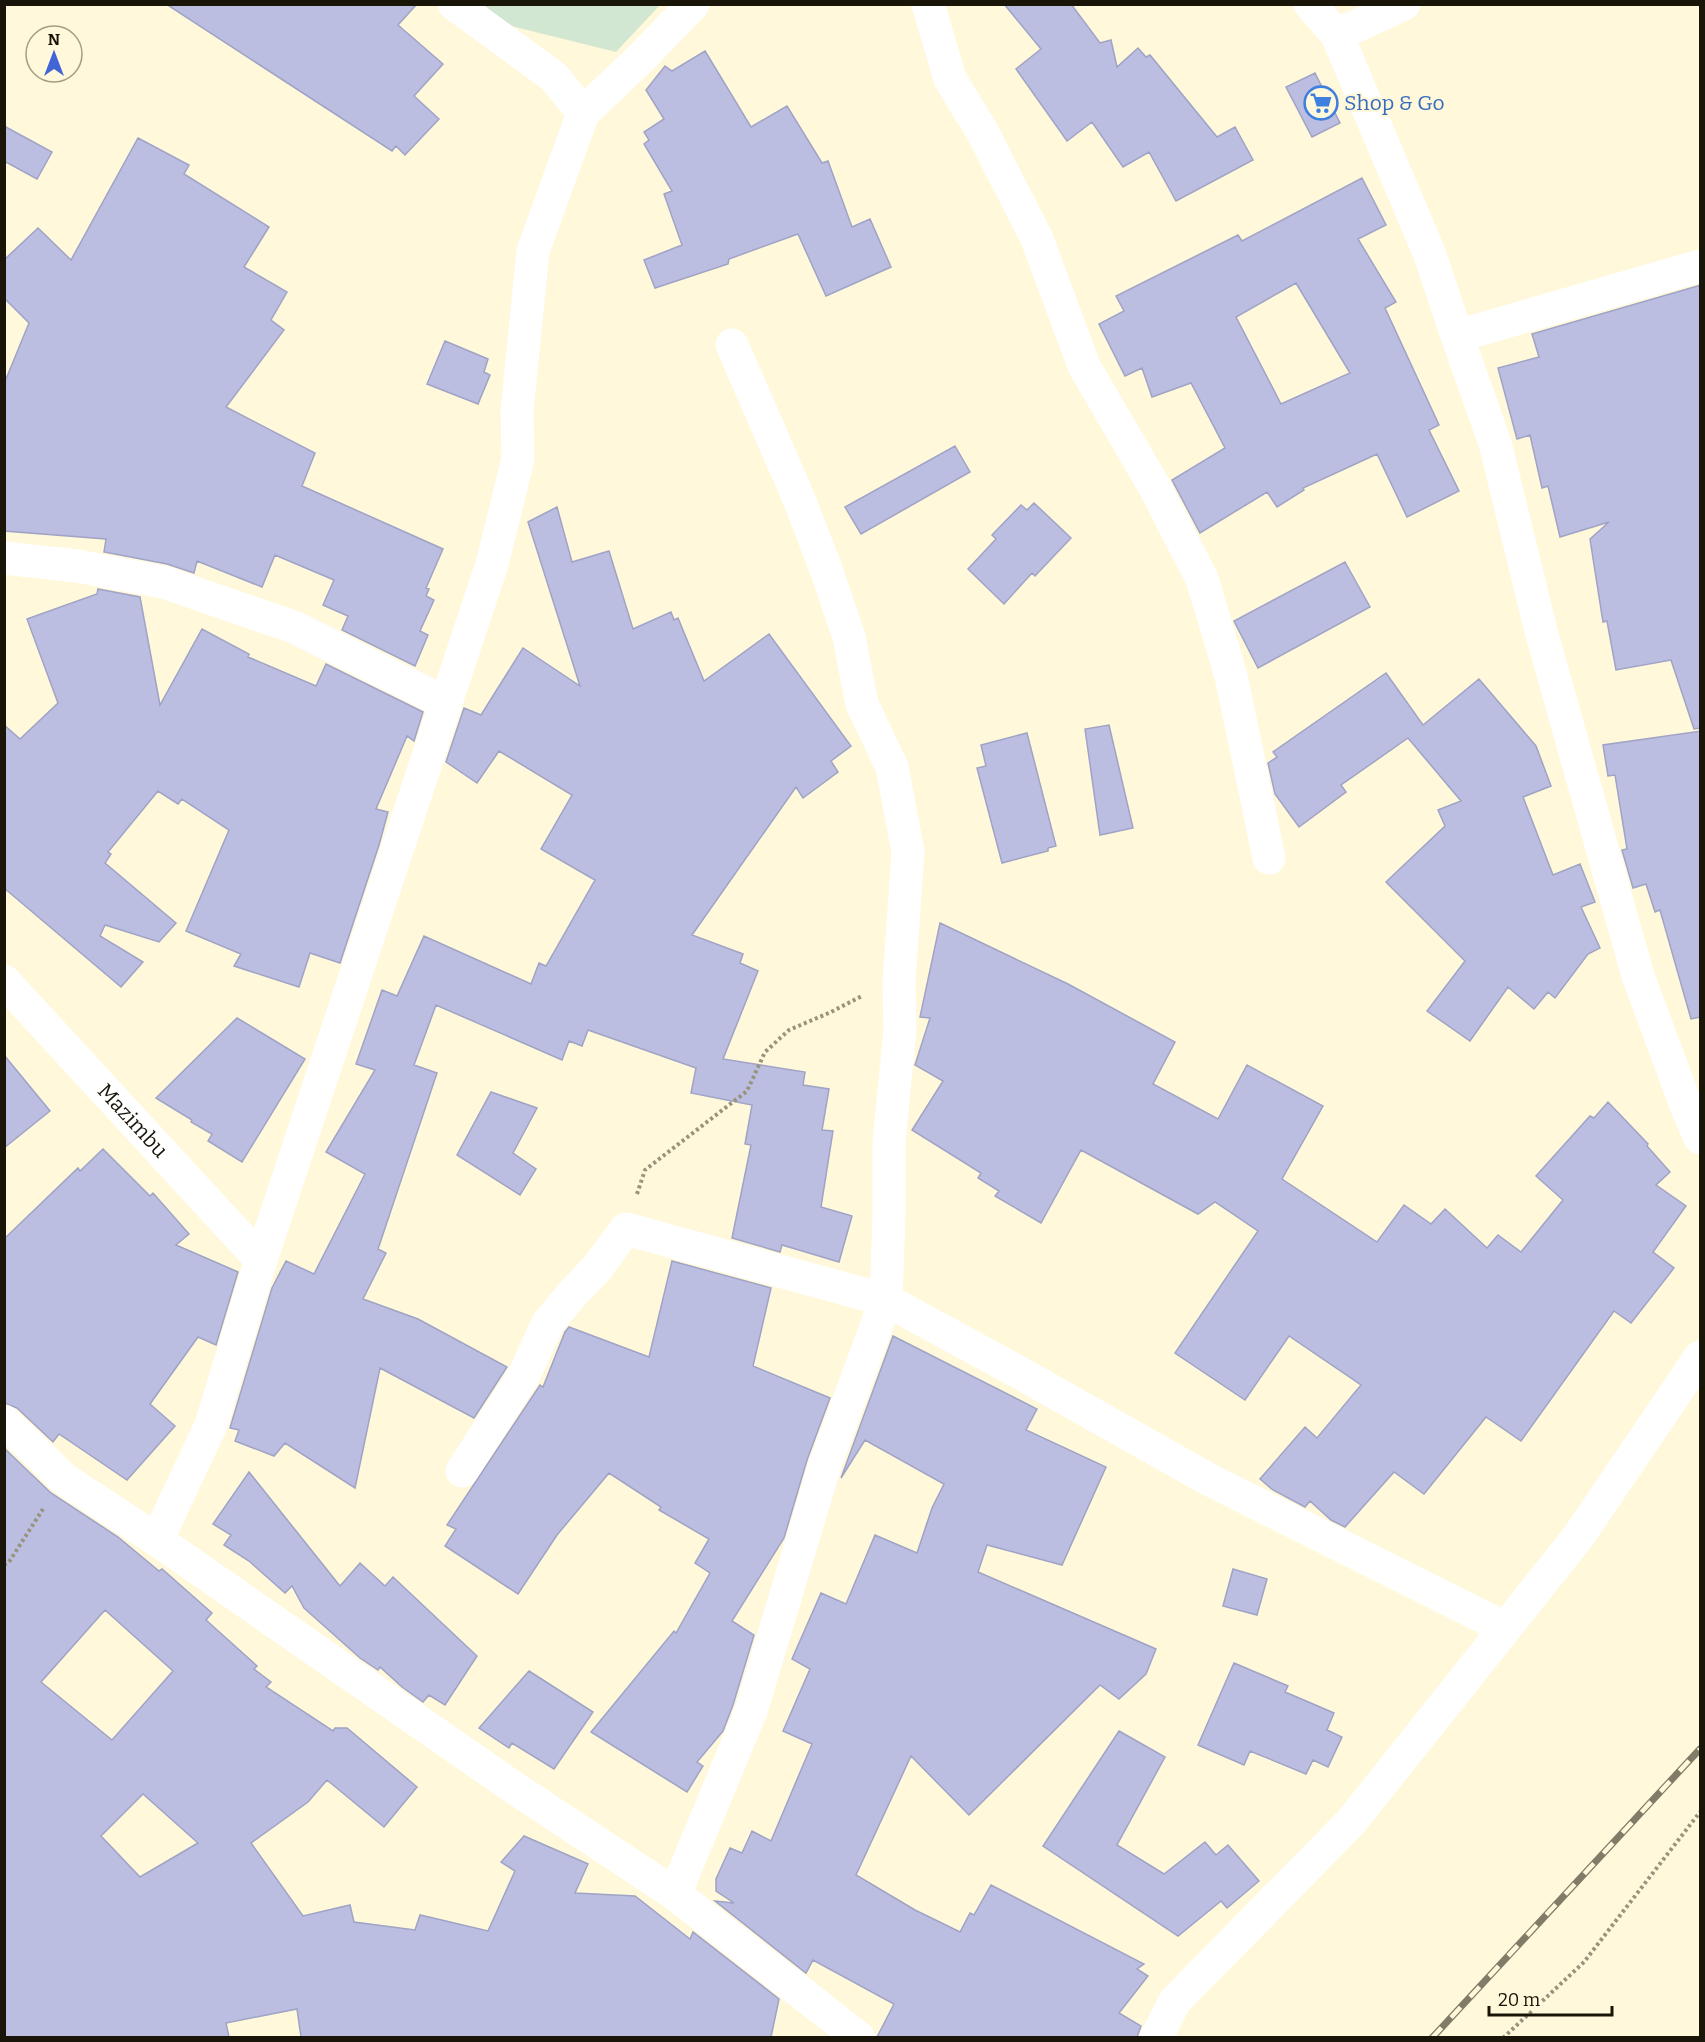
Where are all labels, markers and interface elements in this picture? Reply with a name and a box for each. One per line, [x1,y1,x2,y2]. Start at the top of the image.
north arrow [24,24,84,84]
text: N [48,30,60,49]
supermarket icon: Shop & Go [1303,85,1339,121]
place label: Shop & Go [1344,90,1445,116]
street label: Mazimbu [92,1078,173,1163]
scale bar [1489,1979,1612,2017]
text: 20 m [1498,1989,1540,2011]

